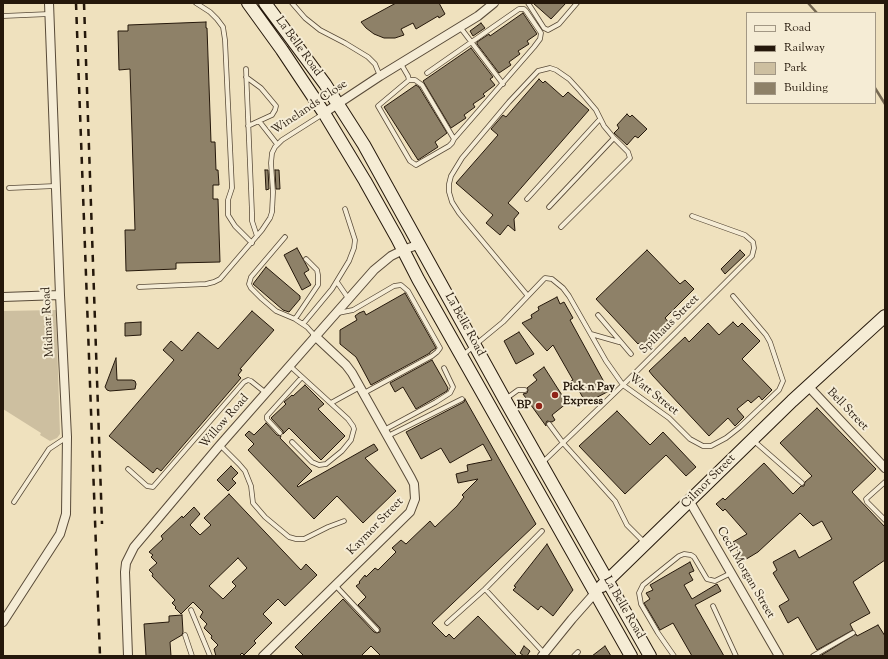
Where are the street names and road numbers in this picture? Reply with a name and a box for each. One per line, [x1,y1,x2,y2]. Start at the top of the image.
street label: La Belle Road [272,14,324,80]
street label: Winelands Close [269,77,351,139]
street label: Midmar Road [40,286,58,358]
street label: La Belle Road [441,291,487,359]
street label: Spilhaus Street [637,292,703,358]
street label: Watt Street [625,371,681,419]
street label: Bell Street [823,386,871,434]
street label: Willow Road [197,392,253,452]
street label: Cilmor Street [679,452,739,512]
street label: Kaymor Street [345,495,407,559]
street label: Cecil Morgan Street [713,525,777,621]
street label: La Belle Road [599,574,647,642]

